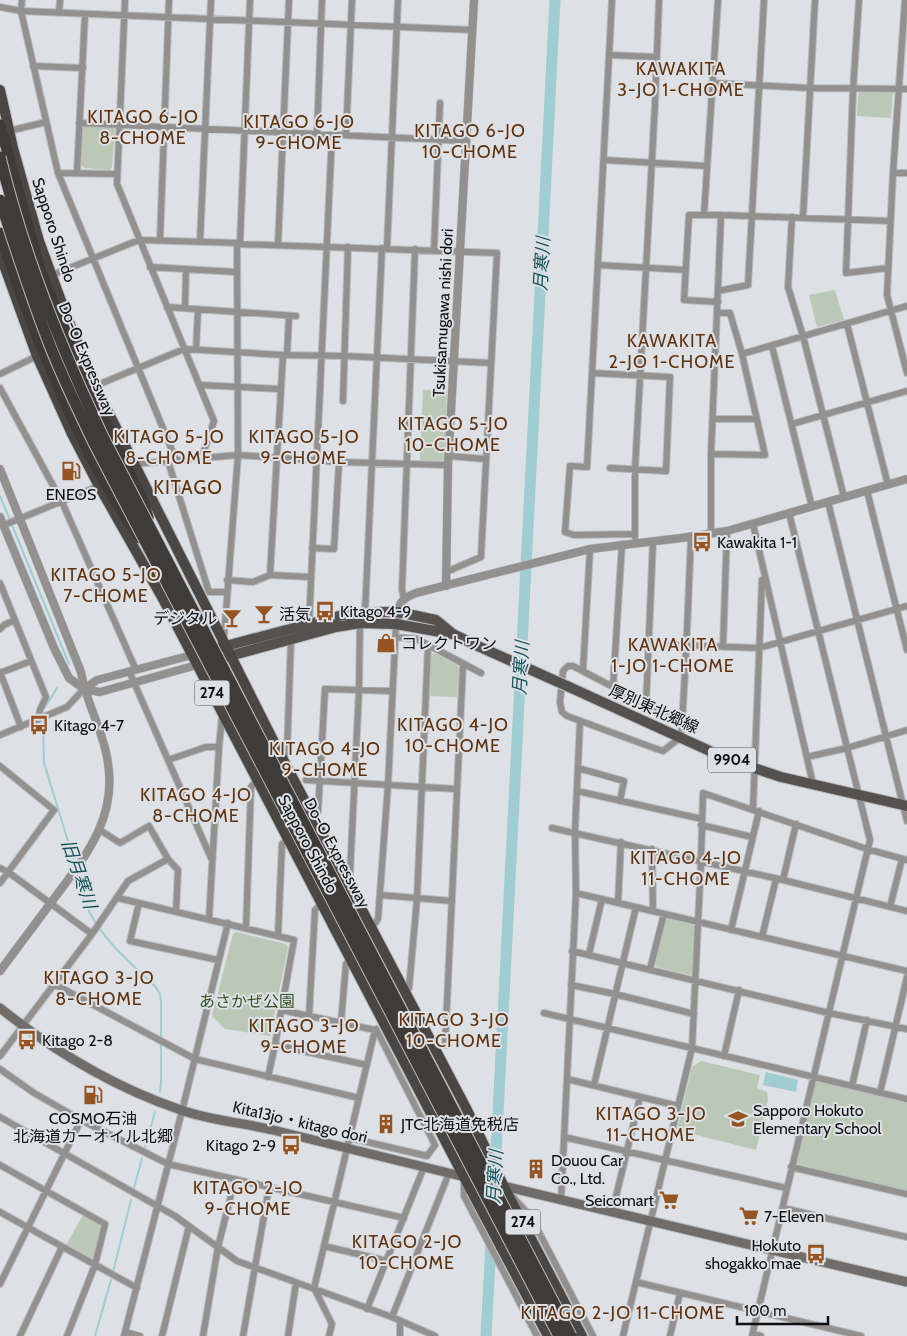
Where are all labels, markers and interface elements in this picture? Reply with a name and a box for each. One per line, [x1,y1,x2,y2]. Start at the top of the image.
district label: KAWAKITA 3-JO 1-CHOME [617,58,745,101]
district label: KITAGO 6-JO 8-CHOME [87,106,199,149]
district label: KITAGO 6-JO 9-CHOME [243,111,355,154]
district label: KITAGO 6-JO 10-CHOME [414,120,526,163]
street label: Sapporo Shindo [28,175,80,285]
street label: Tsukisamugawa nishi dori [429,228,457,398]
water label: 月寒川 [530,234,555,292]
street label: Do-O Expressway [54,299,120,419]
district label: KAWAKITA 2-JO 1-CHOME [609,330,735,373]
district label: KITAGO 5-JO 10-CHOME [397,413,509,456]
district label: KITAGO 5-JO 8-CHOME [113,426,225,469]
district label: KITAGO 5-JO 9-CHOME [248,426,360,469]
fuel station icon: ENEOS [60,460,82,482]
district label: KITAGO [153,476,223,499]
place label: ENEOS [46,485,96,504]
bus stop icon: Kawakita 1-1 [691,531,713,553]
place label: Kawakita 1-1 [717,533,797,552]
district label: KITAGO 5-JO 7-CHOME [50,564,162,607]
bus stop icon: Kitago 4-9 [314,600,336,622]
place label: Kitago 4-9 [340,602,411,621]
bar icon: 活気 [253,603,275,625]
place label: 活気 [279,605,311,624]
bar icon: デジタル [221,607,243,629]
place label: デジタル [153,609,217,628]
shop icon: コレクトワン [375,632,397,654]
place label: コレクトワン [401,634,497,653]
district label: KAWAKITA 1-JO 1-CHOME [611,634,735,677]
water label: 月寒川 [509,638,534,696]
road number: 274 [194,680,230,706]
street label: 厚別東北郷線 [606,681,702,737]
bus stop icon: Kitago 4-7 [28,714,50,736]
district label: KITAGO 4-JO 10-CHOME [397,714,509,757]
place label: Kitago 4-7 [54,716,124,735]
district label: KITAGO 4-JO 9-CHOME [269,738,381,781]
road number: 9904 [708,748,756,772]
district label: KITAGO 4-JO 8-CHOME [140,784,252,827]
street label: Sapporo Shindo [274,791,342,897]
street label: Do-O Expressway [300,795,374,911]
water label: 旧月寒川 [57,836,102,914]
district label: KITAGO 4-JO 11-CHOME [630,847,742,890]
district label: KITAGO 3-JO 8-CHOME [43,967,155,1010]
park label: あさかぜ公園 [199,992,295,1011]
district label: KITAGO 3-JO 10-CHOME [398,1009,510,1052]
district label: KITAGO 3-JO 9-CHOME [248,1015,360,1058]
bus stop icon: Kitago 2-8 [16,1029,38,1051]
place label: Kitago 2-8 [42,1031,113,1050]
fuel station icon: COSMO石油 北海道カーオイル北郷 [82,1084,104,1106]
street label: Kita13jo・kitago dori [231,1097,369,1147]
place label: Sapporo Hokuto Elementary School [753,1101,881,1138]
district label: KITAGO 3-JO 11-CHOME [595,1103,707,1146]
school or university icon: Sapporo Hokuto Elementary School [727,1108,749,1130]
place label: COSMO石油 北海道カーオイル北郷 [13,1109,173,1146]
building icon: JTC北海道免税店 [375,1113,397,1135]
place label: JTC北海道免税店 [400,1115,519,1134]
bus stop icon: Kitago 2-9 [280,1134,302,1156]
place label: Kitago 2-9 [206,1136,276,1155]
water label: 月寒川 [483,1147,508,1205]
place label: Douou Car Co., Ltd. [551,1151,624,1188]
building icon: Douou Car Co., Ltd. [525,1158,547,1180]
district label: KITAGO 2-JO 9-CHOME [193,1177,303,1220]
supermarket icon: Seicomart [658,1189,680,1211]
place label: Seicomart [585,1191,655,1210]
supermarket icon: 7-Eleven [738,1205,760,1227]
place label: 7-Eleven [764,1207,824,1226]
road number: 274 [506,1210,540,1234]
district label: KITAGO 2-JO 10-CHOME [352,1231,462,1274]
place label: Hokuto shogakko mae [705,1236,801,1273]
bus stop icon: Hokuto shogakko mae [805,1243,827,1265]
scale bar [737,1294,828,1326]
district label: KITAGO 2-JO 11-CHOME [520,1302,726,1324]
text: 100 m [744,1302,786,1320]

